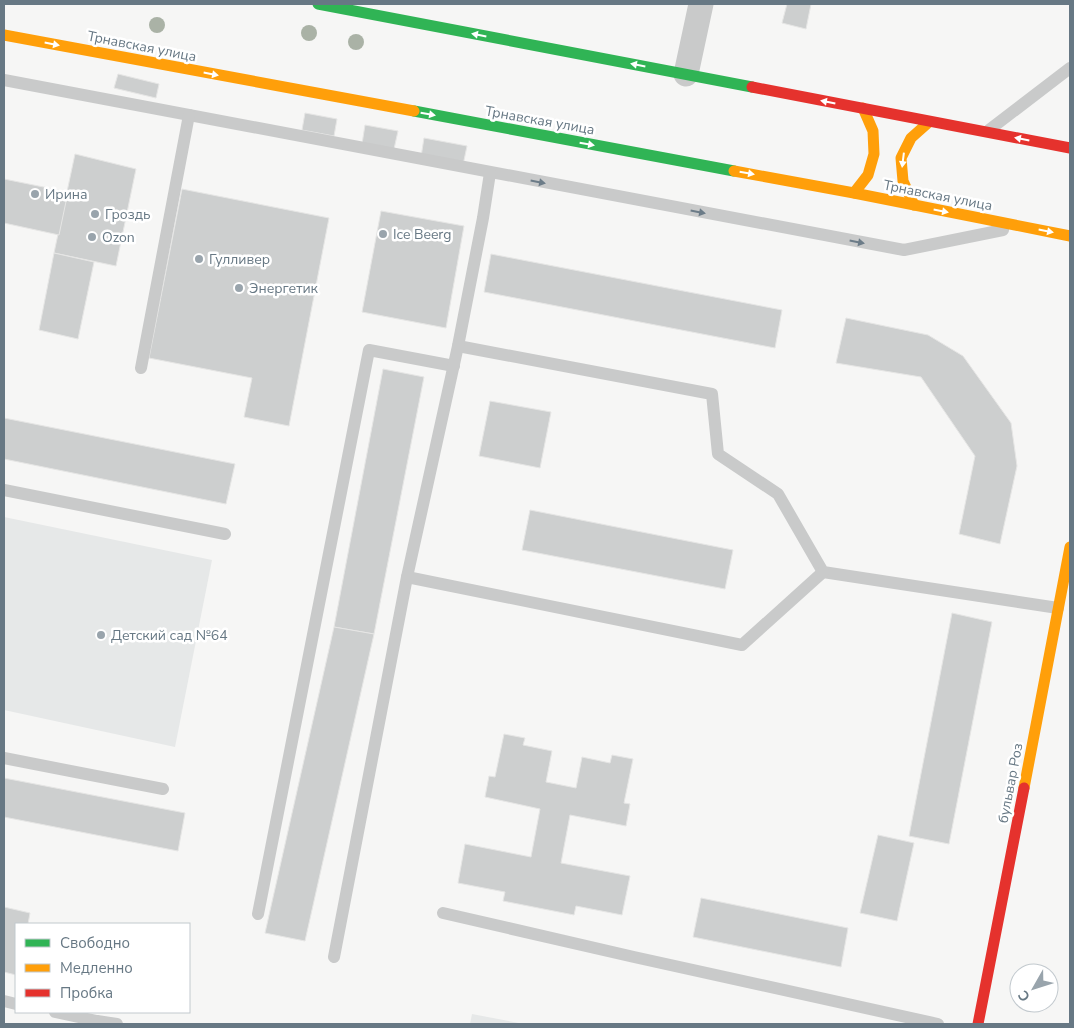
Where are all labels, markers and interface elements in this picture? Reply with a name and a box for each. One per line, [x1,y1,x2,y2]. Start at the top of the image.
street label: Трнавская улица [86,27,198,66]
one-way arrow [470,30,486,38]
one-way arrow [44,40,59,48]
one-way arrow [631,61,646,69]
one-way arrow [204,70,219,78]
one-way arrow [820,97,836,105]
street label: Трнавская улица [484,102,596,139]
one-way arrow [420,111,436,119]
one-way arrow [1014,134,1030,142]
one-way arrow [580,140,595,148]
one-way arrow [899,152,907,168]
one-way arrow [740,170,756,178]
street label: Трнавская улица [882,176,994,215]
one-way arrow [530,178,546,186]
place label: Ирина [45,185,88,204]
marker: Ирина [29,188,41,200]
place label: Гроздь [105,205,151,224]
one-way arrow [934,207,950,215]
marker: Гроздь [89,208,101,220]
one-way arrow [690,208,706,216]
place label: Ice Beerg [393,225,451,244]
one-way arrow [1039,227,1054,235]
place label: Ozon [102,228,135,247]
marker: Ice Beerg [377,228,389,240]
marker: Ozon [86,231,98,243]
one-way arrow [850,238,866,246]
place label: Гулливер [209,250,270,269]
marker: Гулливер [193,253,205,265]
place label: Энергетик [249,279,319,298]
marker: Энергетик [233,282,245,294]
place label: Детский сад №64 [111,626,228,645]
marker: Детский сад №64 [95,629,107,641]
street label: бульвар Роз [993,742,1028,825]
legend [15,923,190,1013]
text: Свободно [60,933,130,953]
text: Медленно [60,958,133,978]
north arrow [1009,963,1059,1013]
text: Пробка [60,983,113,1003]
text: С [1014,986,1035,1006]

